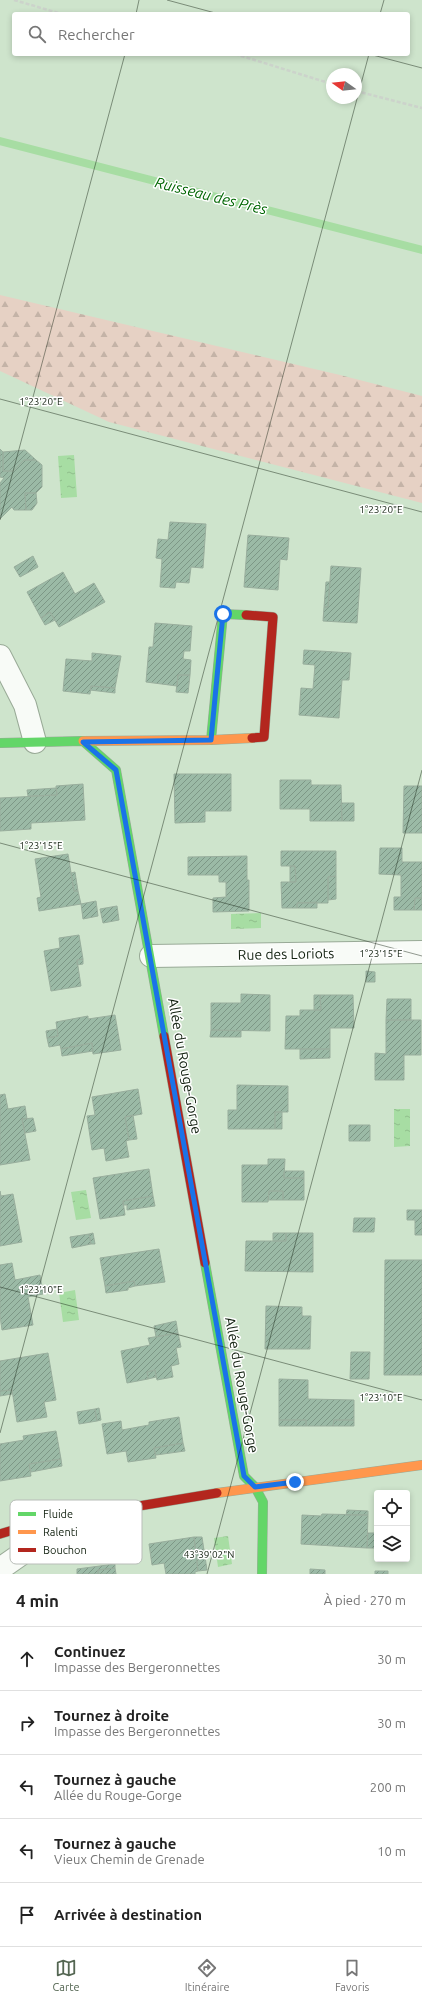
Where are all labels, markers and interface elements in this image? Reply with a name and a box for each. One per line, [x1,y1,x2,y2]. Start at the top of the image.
search box [12,12,410,56]
icon: search [26,23,48,45]
text: Rechercher [58,26,135,43]
north arrow [326,68,362,104]
water label: Ruisseau des Près [153,173,270,218]
text: 1°23'20"E [19,396,63,407]
text: 1°23'20"E [359,504,403,515]
route start [214,605,232,623]
text: 1°23'15"E [19,840,63,851]
street label: Rue des Loriots [238,945,334,963]
text: 1°23'15"E [359,948,403,959]
street label: Allée du Rouge-Gorge [165,997,205,1135]
text: 1°23'10"E [19,1284,63,1295]
street label: Allée du Rouge-Gorge [222,1316,262,1454]
text: 1°23'10"E [359,1392,403,1403]
route end [286,1473,304,1491]
map controls [374,1490,410,1562]
button: locate [374,1490,410,1526]
legend [10,1500,142,1564]
text: Fluide [43,1508,73,1520]
text: Ralenti [43,1526,78,1538]
button: layers [374,1526,410,1562]
text: Bouchon [43,1544,87,1556]
text: 43°39'02"N [184,1549,234,1560]
text: 4 min [16,1591,59,1610]
text: À pied · 270 m [324,1593,406,1607]
text: Continuez [54,1643,125,1660]
icon: ahead [16,1648,38,1670]
text: 30 m [377,1652,406,1666]
text: Impasse des Bergeronnettes [54,1660,220,1674]
text: Tournez à droite [54,1707,169,1724]
icon: right [16,1712,38,1734]
text: 30 m [377,1716,406,1730]
text: Impasse des Bergeronnettes [54,1724,220,1738]
text: Tournez à gauche [54,1771,177,1788]
icon: left [16,1776,38,1798]
text: 200 m [370,1780,406,1794]
text: Allée du Rouge-Gorge [54,1788,182,1802]
text: Tournez à gauche [54,1835,177,1852]
icon: left [16,1840,38,1862]
text: 10 m [377,1844,406,1858]
text: Vieux Chemin de Grenade [54,1852,205,1866]
icon: arrive [16,1904,38,1926]
text: Arrivée à destination [54,1906,202,1923]
tab: Carte [53,1957,80,1993]
tab: Itinéraire [185,1957,230,1993]
tab: Favoris [335,1957,369,1993]

